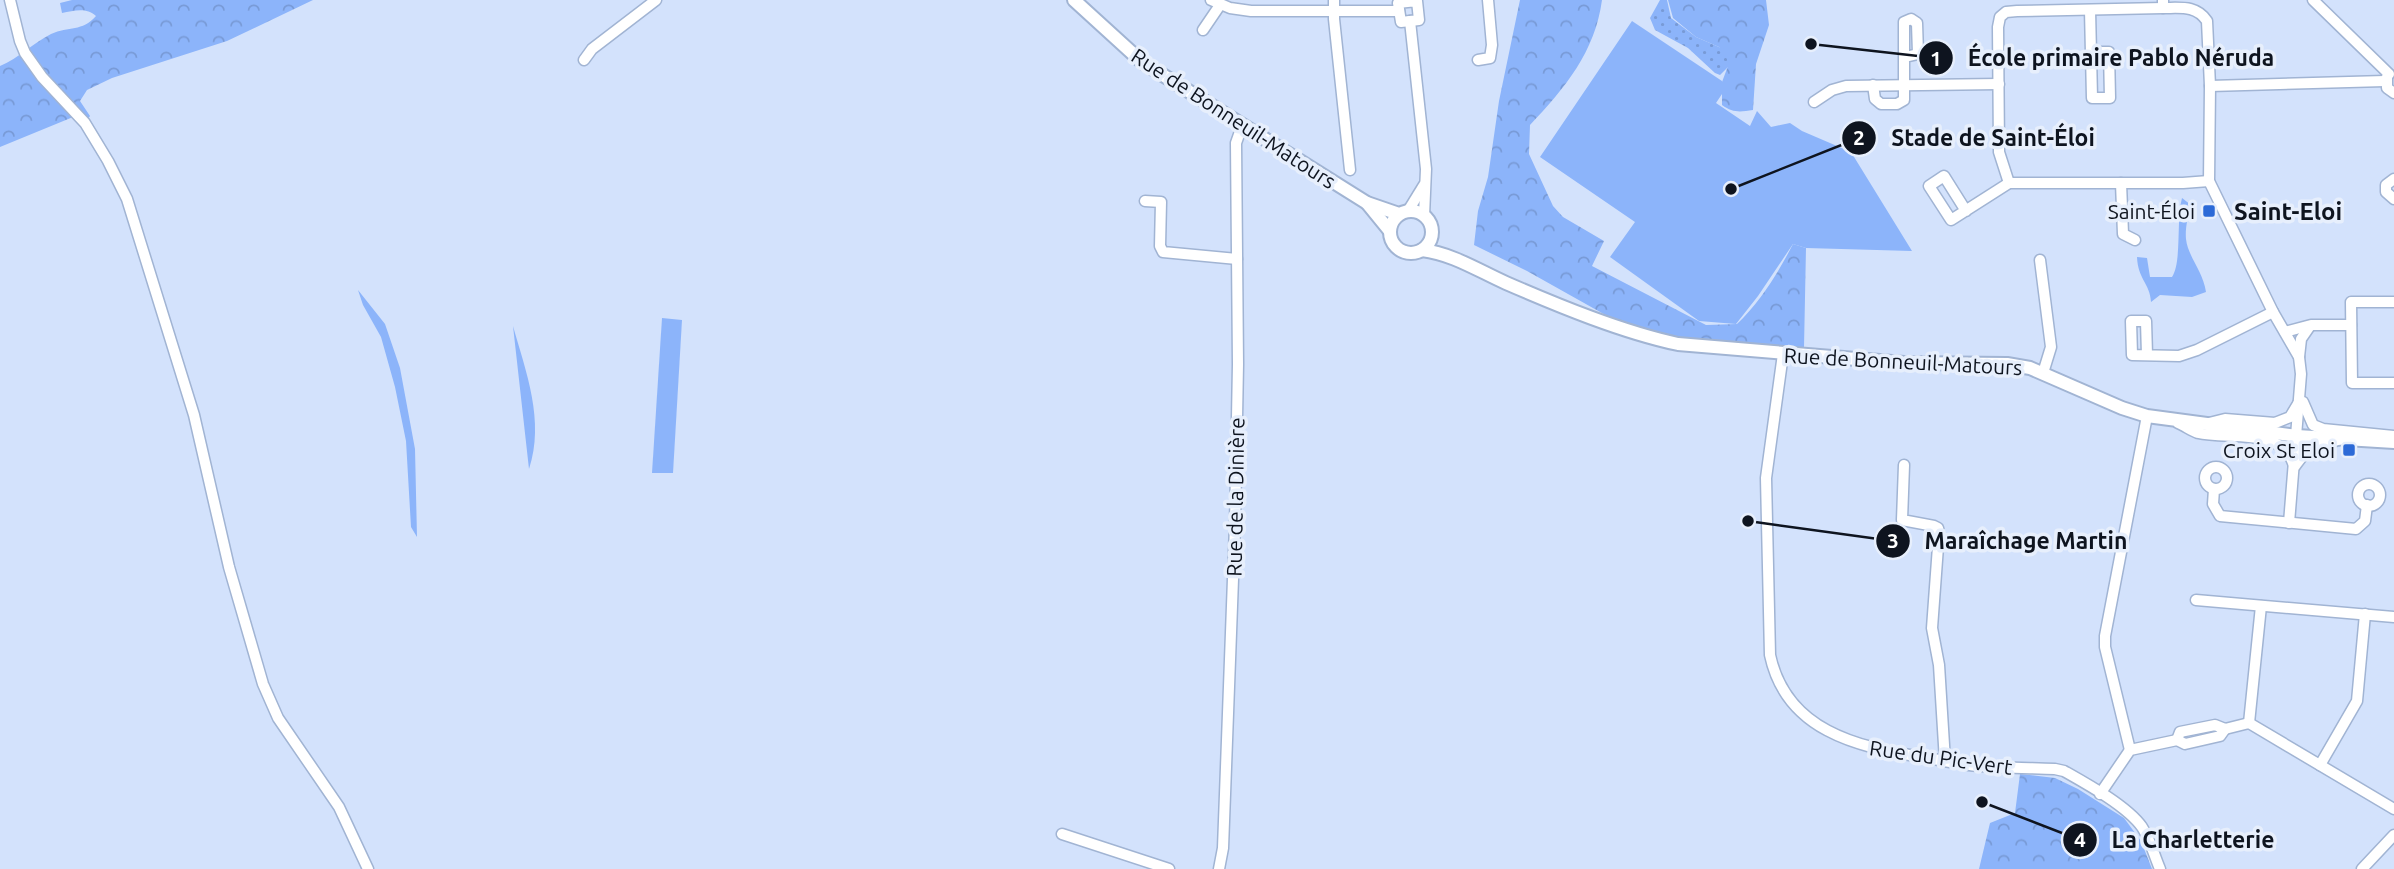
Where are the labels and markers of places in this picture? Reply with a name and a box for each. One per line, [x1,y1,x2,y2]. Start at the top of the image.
callout: École primaire Pablo Néruda [1919,36,2288,80]
callout: Stade de Saint-Éloi [1842,116,2109,160]
place label: Saint-Éloi [2108,199,2195,223]
marker: Saint-Éloi [2201,203,2217,219]
place label: Croix St Eloi [2223,438,2335,462]
marker: Croix St Eloi [2341,442,2357,458]
callout: Maraîchage Martin [1875,519,2141,563]
callout: La Charletterie [2063,818,2288,862]

